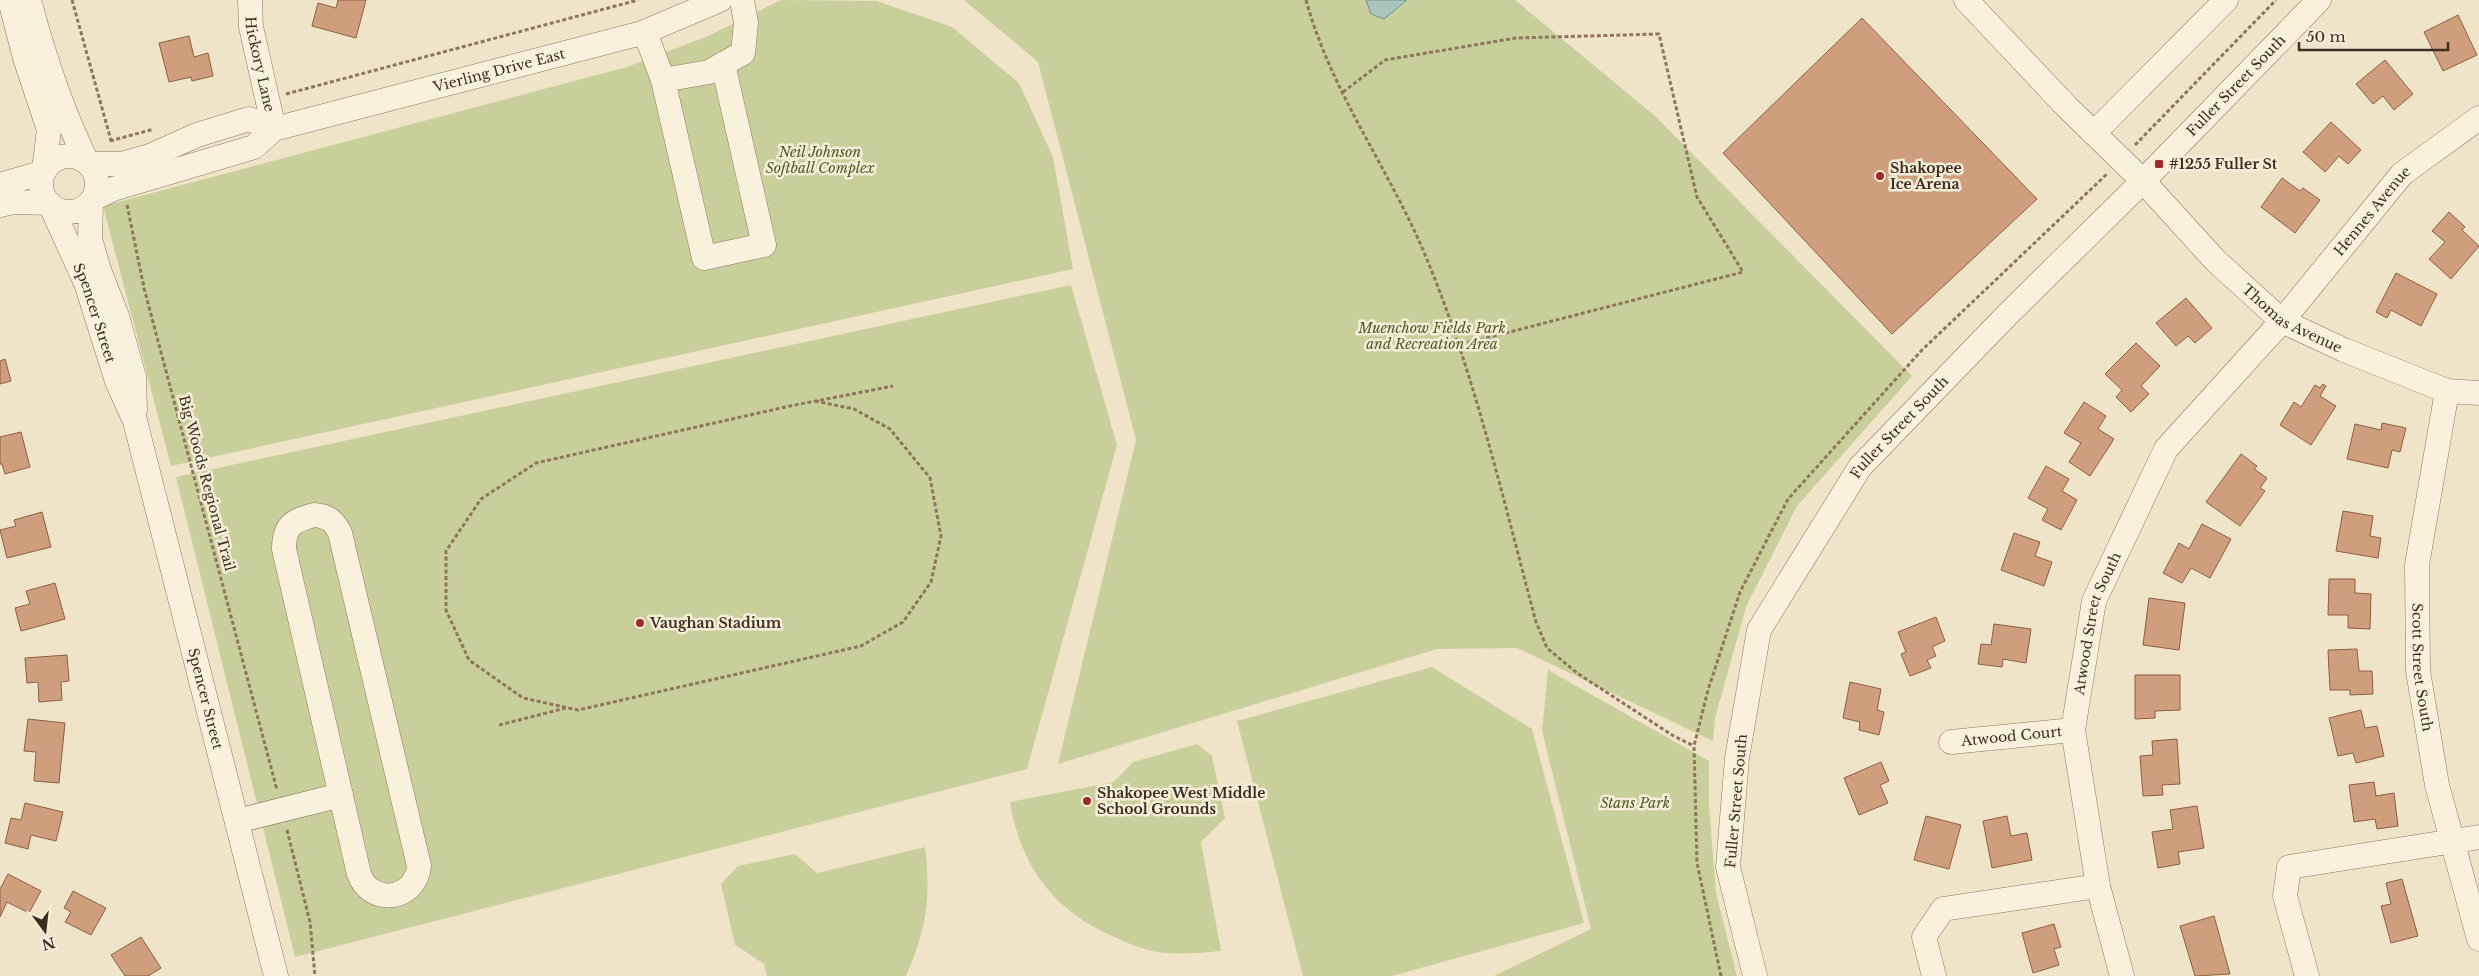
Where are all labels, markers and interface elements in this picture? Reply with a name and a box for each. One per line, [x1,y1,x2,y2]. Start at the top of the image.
street label: Hickory Lane [242,16,279,114]
scale bar [2299,20,2448,52]
text: 50 m [2306,27,2346,46]
street label: Fuller Street South [2182,30,2290,140]
street label: Vierling Drive East [430,44,567,96]
park label: Neil Johnson Softball Complex [765,143,875,177]
place label: #1255 Fuller St [2169,155,2278,173]
marker: #1255 Fuller St [2153,158,2165,170]
place label: Shakopee Ice Arena [1890,159,1962,193]
street label: Hennes Avenue [2330,162,2414,260]
marker: Shakopee Ice Arena [1874,170,1886,182]
street label: Spencer Street [69,260,120,366]
street label: Thomas Avenue [2238,280,2345,357]
park label: Muenchow Fields Park and Recreation Area [1357,319,1506,353]
street label: Fuller Street South [1846,372,1952,482]
street label: Big Woods Regional Trail [175,393,239,573]
street label: Atwood Street South [2070,549,2125,697]
street label: Scott Street South [2408,603,2437,733]
place label: Vaughan Stadium [649,614,782,632]
marker: Vaughan Stadium [634,617,646,629]
street label: Spencer Street [184,646,227,752]
street label: Atwood Court [1959,722,2064,750]
street label: Fuller Street South [1721,733,1751,869]
place label: Shakopee West Middle School Grounds [1097,784,1265,818]
park label: Stans Park [1600,794,1670,812]
marker: Shakopee West Middle School Grounds [1081,795,1093,807]
north arrow [20,906,70,956]
text: N [40,933,57,954]

